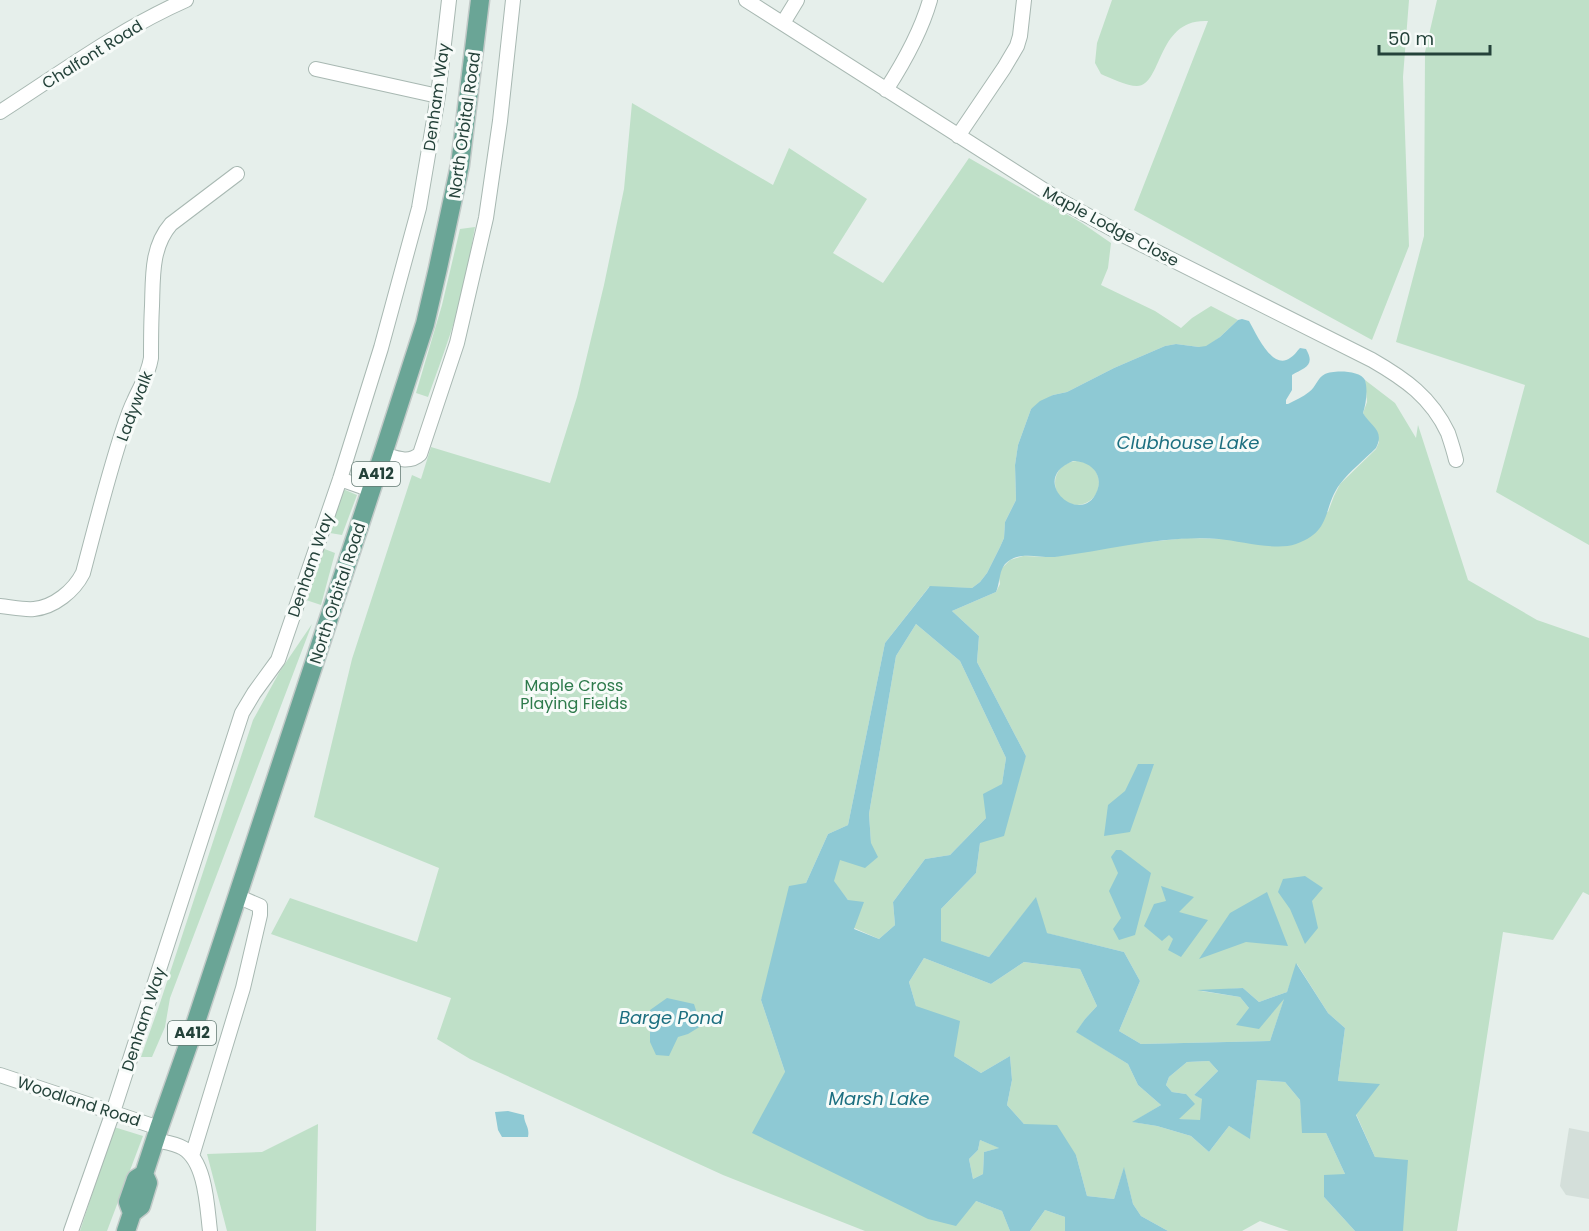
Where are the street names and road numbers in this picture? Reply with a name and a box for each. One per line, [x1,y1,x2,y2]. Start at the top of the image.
street label: Chalfont Road [37,14,147,95]
street label: Denham Way [418,42,455,153]
street label: North Orbital Road [443,50,486,200]
street label: Maple Lodge Close [1039,181,1183,272]
street label: Ladywalk [111,367,159,445]
road number: A412 [352,462,400,486]
street label: Denham Way [282,510,339,620]
street label: North Orbital Road [304,519,371,667]
street label: Denham Way [116,964,171,1074]
road number: A412 [168,1021,216,1045]
street label: Woodland Road [14,1071,144,1132]

